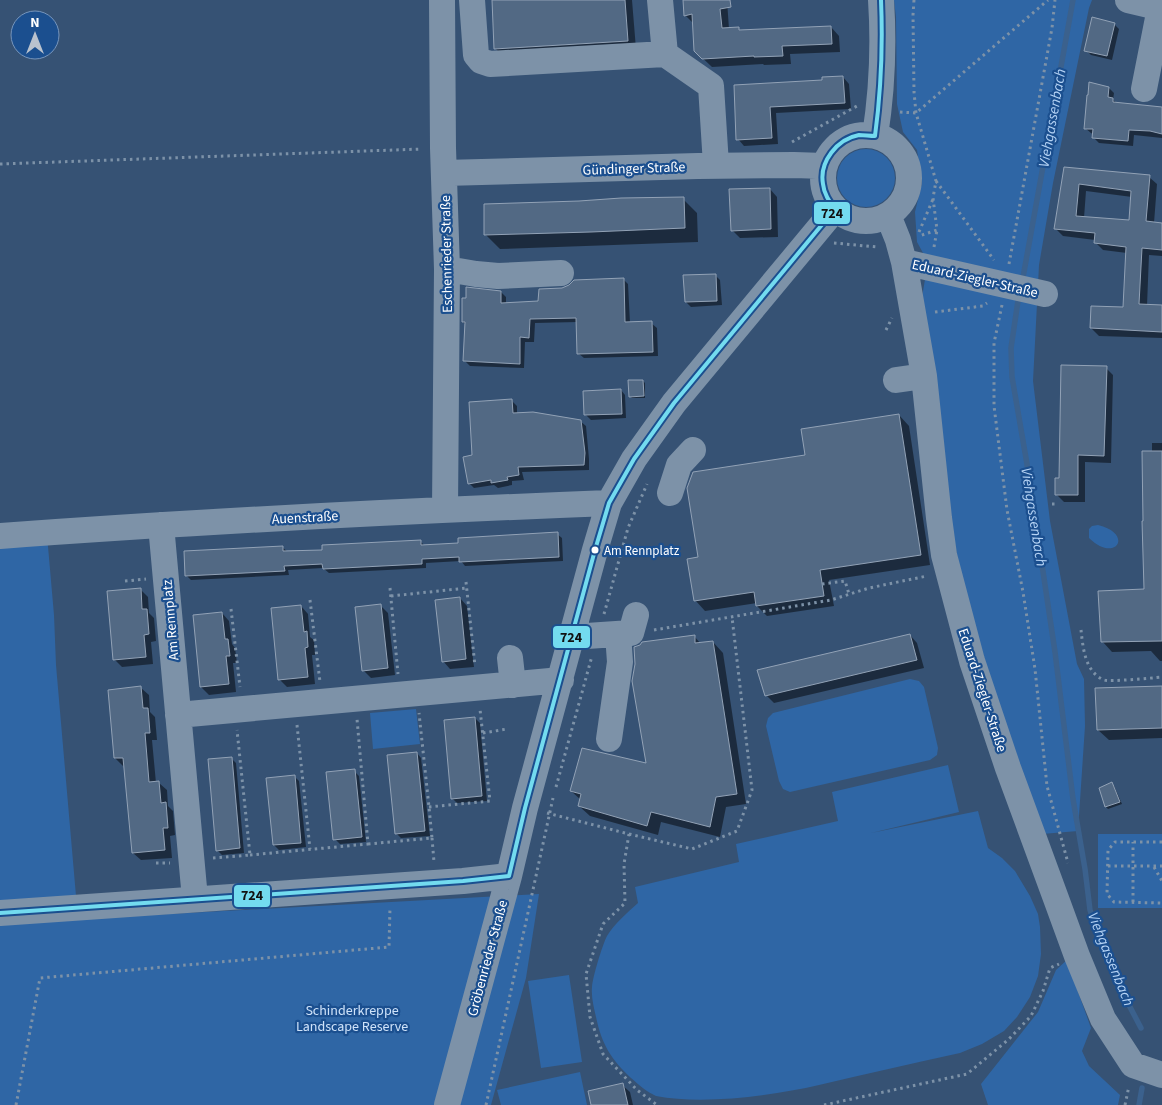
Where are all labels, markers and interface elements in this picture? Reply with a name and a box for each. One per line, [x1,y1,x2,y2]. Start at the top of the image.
north arrow [10,10,60,60]
text: N [30,13,40,33]
water label: Viehgassenbach [1034,67,1072,169]
street label: Gündinger Straße [582,157,686,181]
street label: Eschenrieder Straße [436,195,458,313]
line badge: 724 [813,201,851,225]
text: 724 [821,204,844,224]
street label: Eduard-Ziegler-Straße [910,255,1040,303]
water label: Viehgassenbach [1015,466,1052,568]
street label: Auenstraße [271,506,339,530]
place label: Am Rennplatz [604,542,680,560]
marker: Am Rennplatz [590,545,600,555]
street label: Am Rennplatz [158,579,184,661]
line badge: 724 [552,625,591,649]
street label: Eduard-Ziegler-Straße [953,626,1011,755]
text: 724 [560,628,583,648]
line badge: 724 [233,884,271,908]
text: 724 [241,886,264,906]
street label: Gröbenrieder Straße [463,898,513,1019]
water label: Viehgassenbach [1082,909,1139,1009]
park label: Schinderkreppe Landscape Reserve [296,1001,408,1037]

